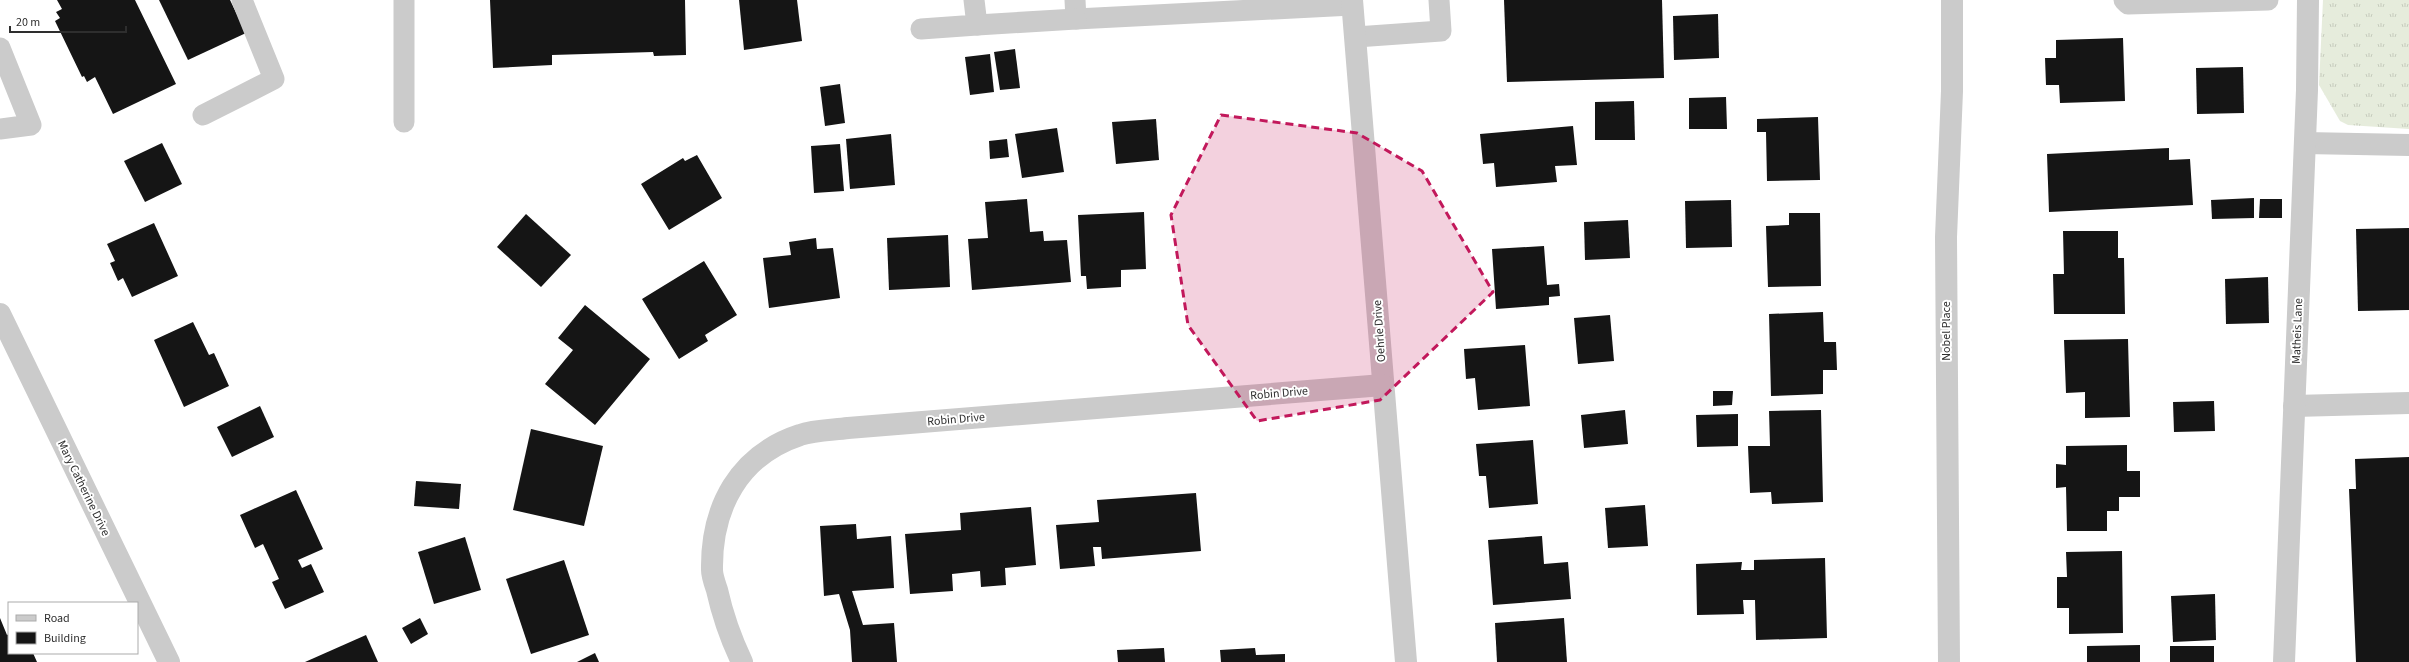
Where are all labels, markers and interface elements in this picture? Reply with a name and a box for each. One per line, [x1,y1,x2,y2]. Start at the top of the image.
scale bar [10,8,126,34]
text: 20 m [16,14,40,31]
street label: Matheis Lane [2288,298,2307,364]
street label: Oehrle Drive [1369,299,1390,363]
street label: Nobel Place [1938,301,1955,361]
street label: Robin Drive [1250,383,1309,404]
street label: Robin Drive [927,409,986,430]
street label: Mary Catherine Drive [53,438,114,539]
legend [8,602,138,654]
text: Road [44,610,70,627]
text: Building [44,630,86,647]

